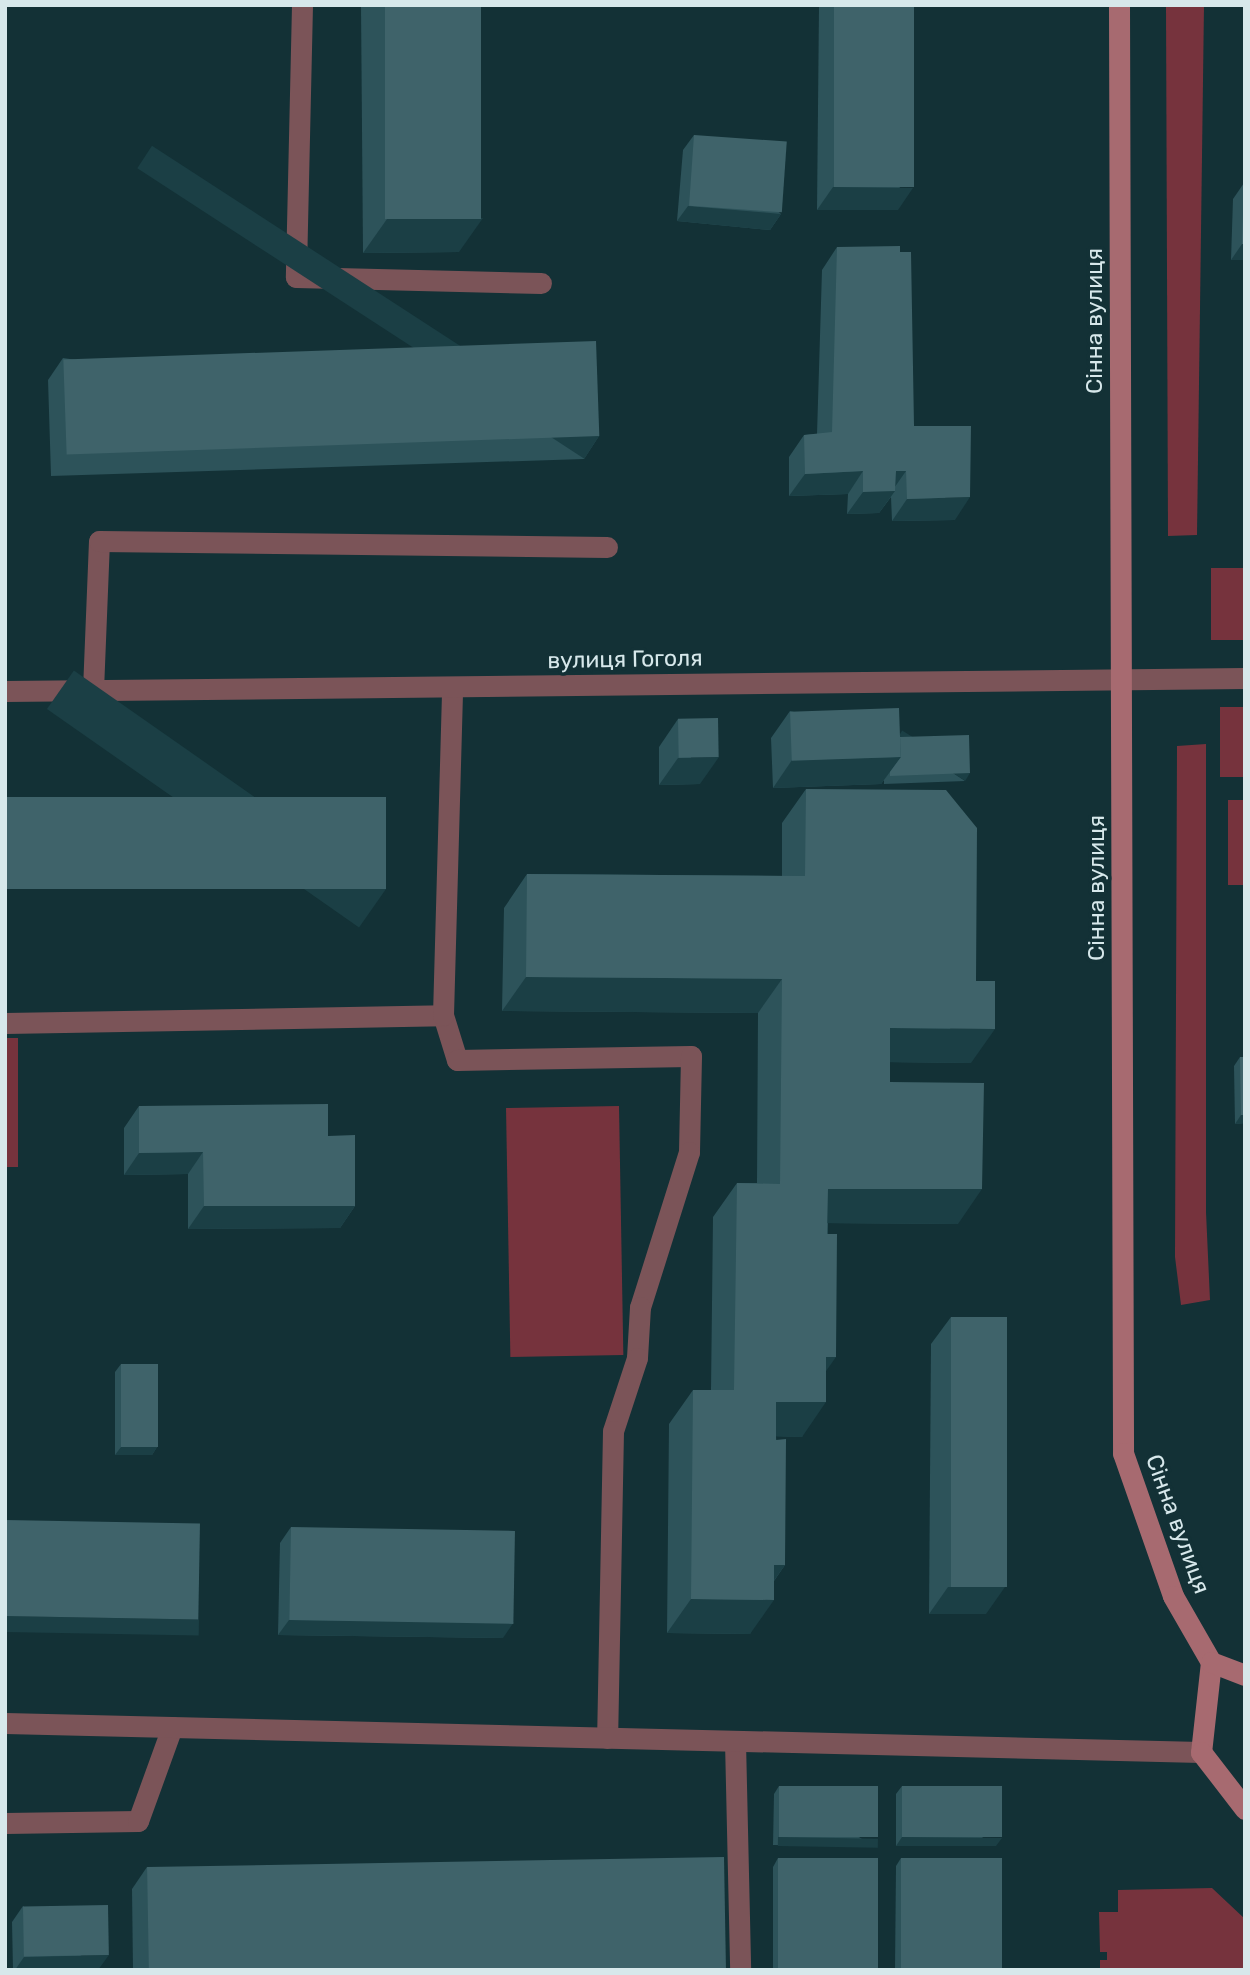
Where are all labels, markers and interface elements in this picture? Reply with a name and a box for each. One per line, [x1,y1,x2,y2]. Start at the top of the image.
street label: Сінна вулиця [1080,248,1108,394]
street label: вулиця Гоголя [547,644,703,674]
street label: Сінна вулиця [1082,815,1110,961]
street label: Сінна вулиця [1140,1451,1216,1597]

